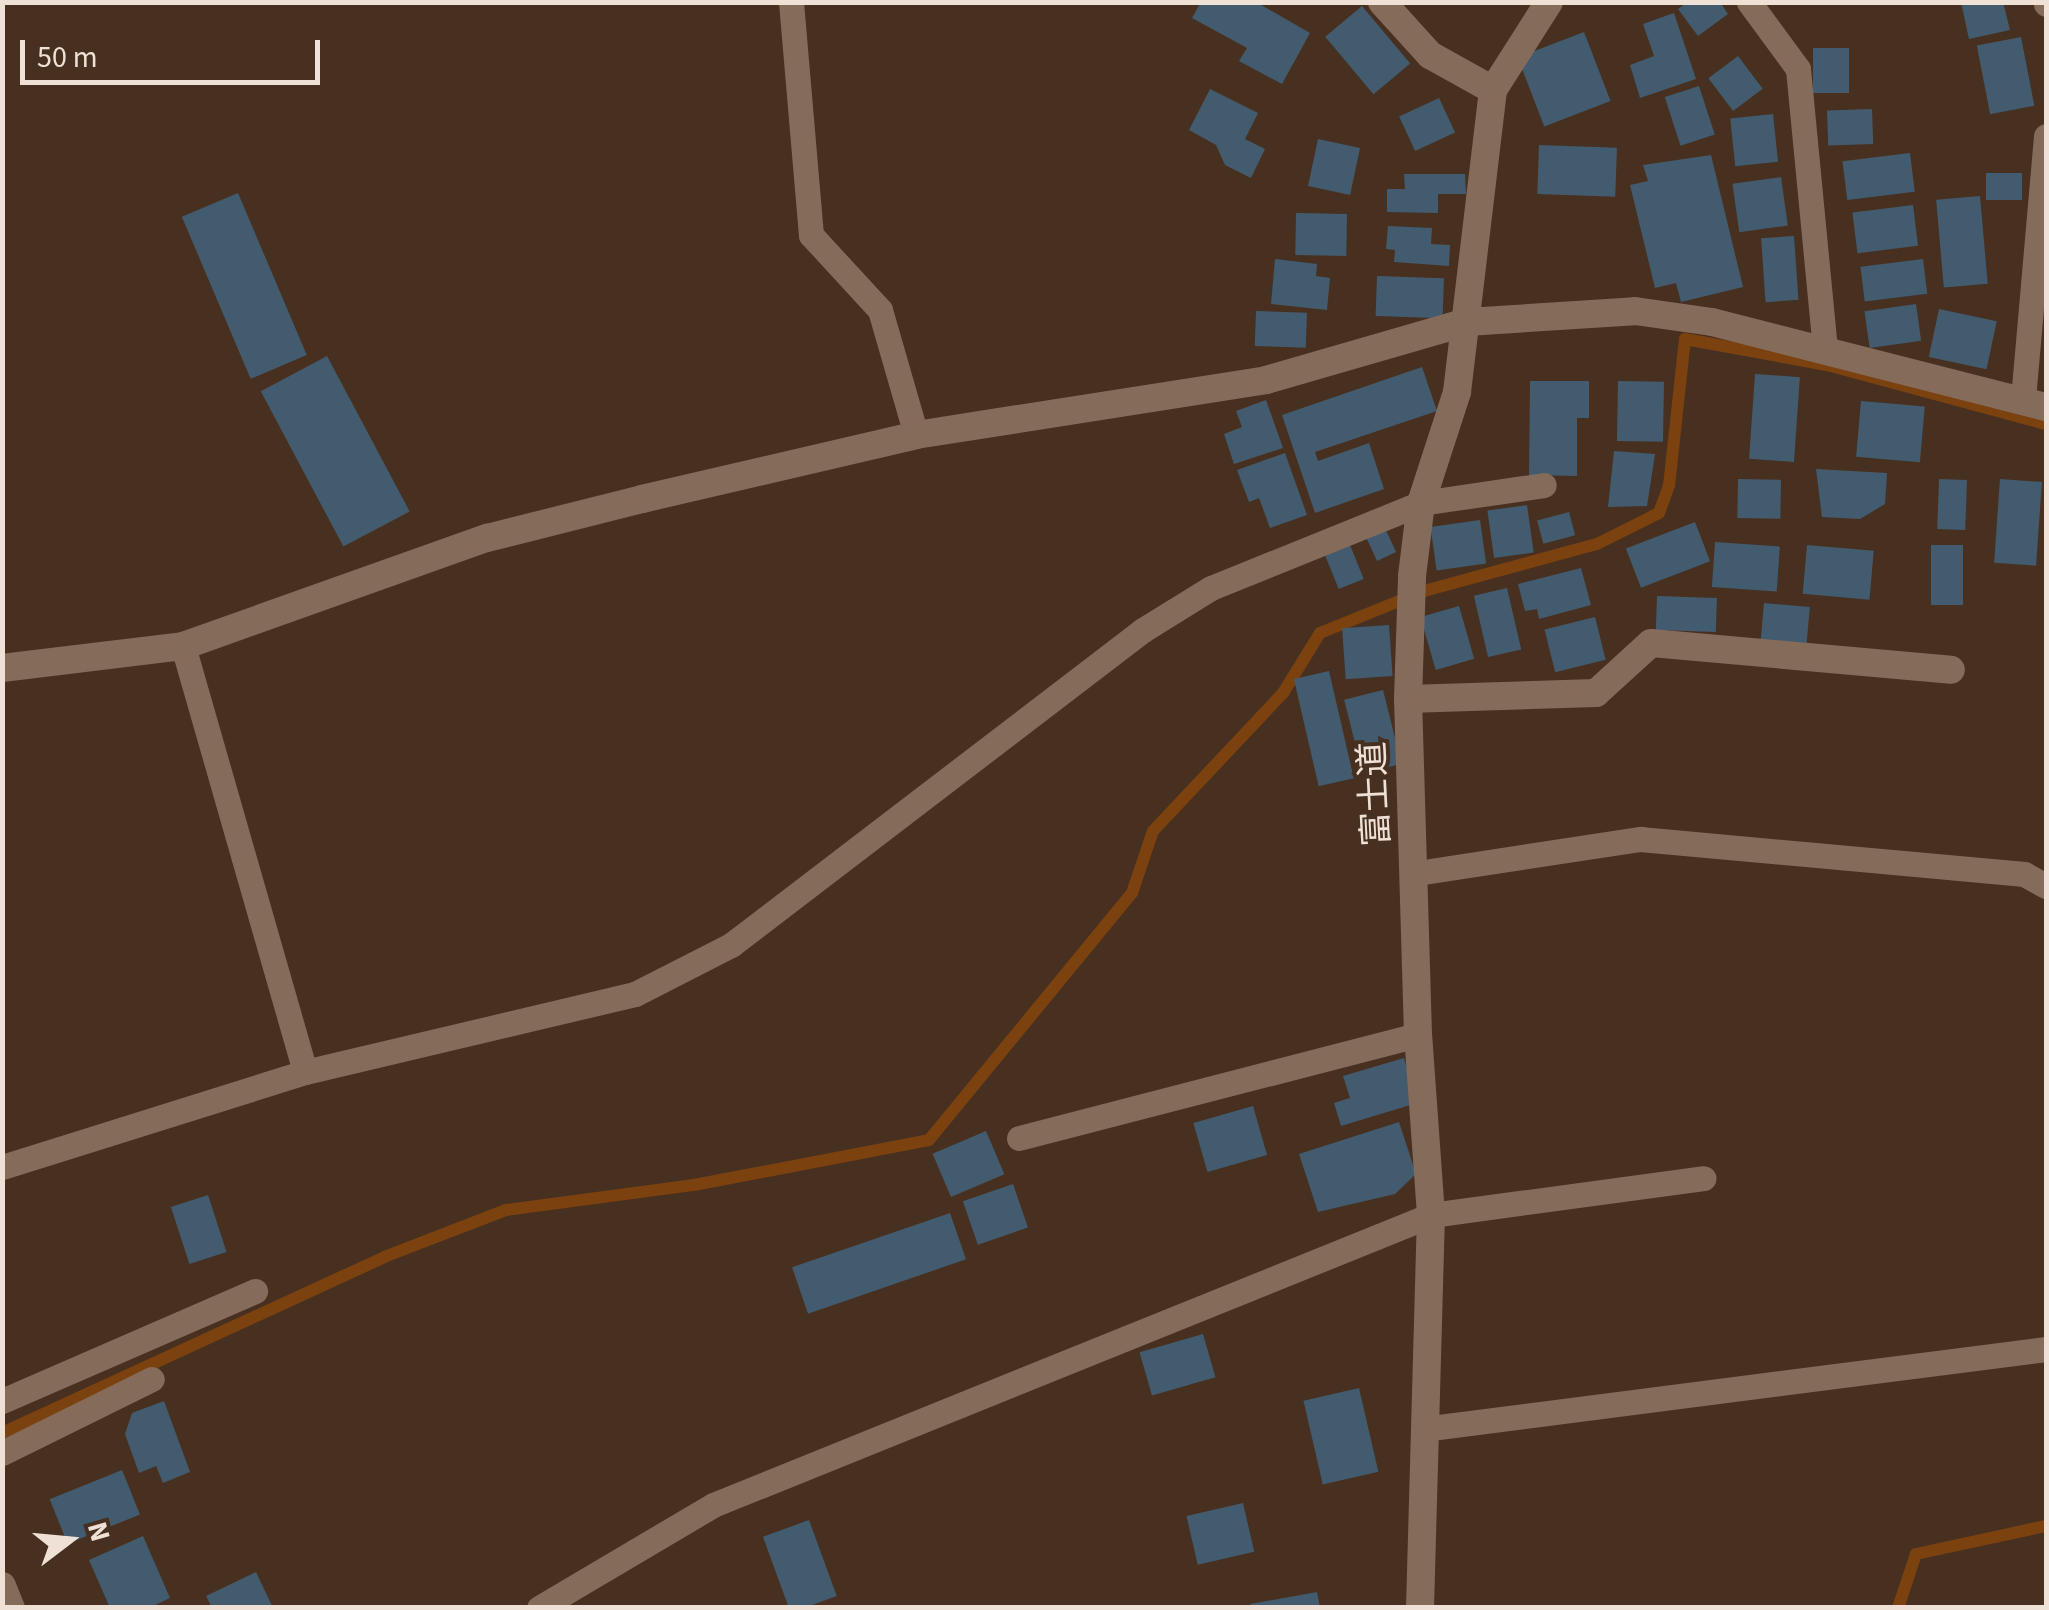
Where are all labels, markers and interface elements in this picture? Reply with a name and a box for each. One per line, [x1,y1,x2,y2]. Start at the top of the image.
scale bar [25,20,325,82]
text: 50 m [37,36,98,79]
street label: 富士道 [1351,740,1399,848]
north arrow [20,1490,120,1590]
text: N [77,1517,121,1546]

